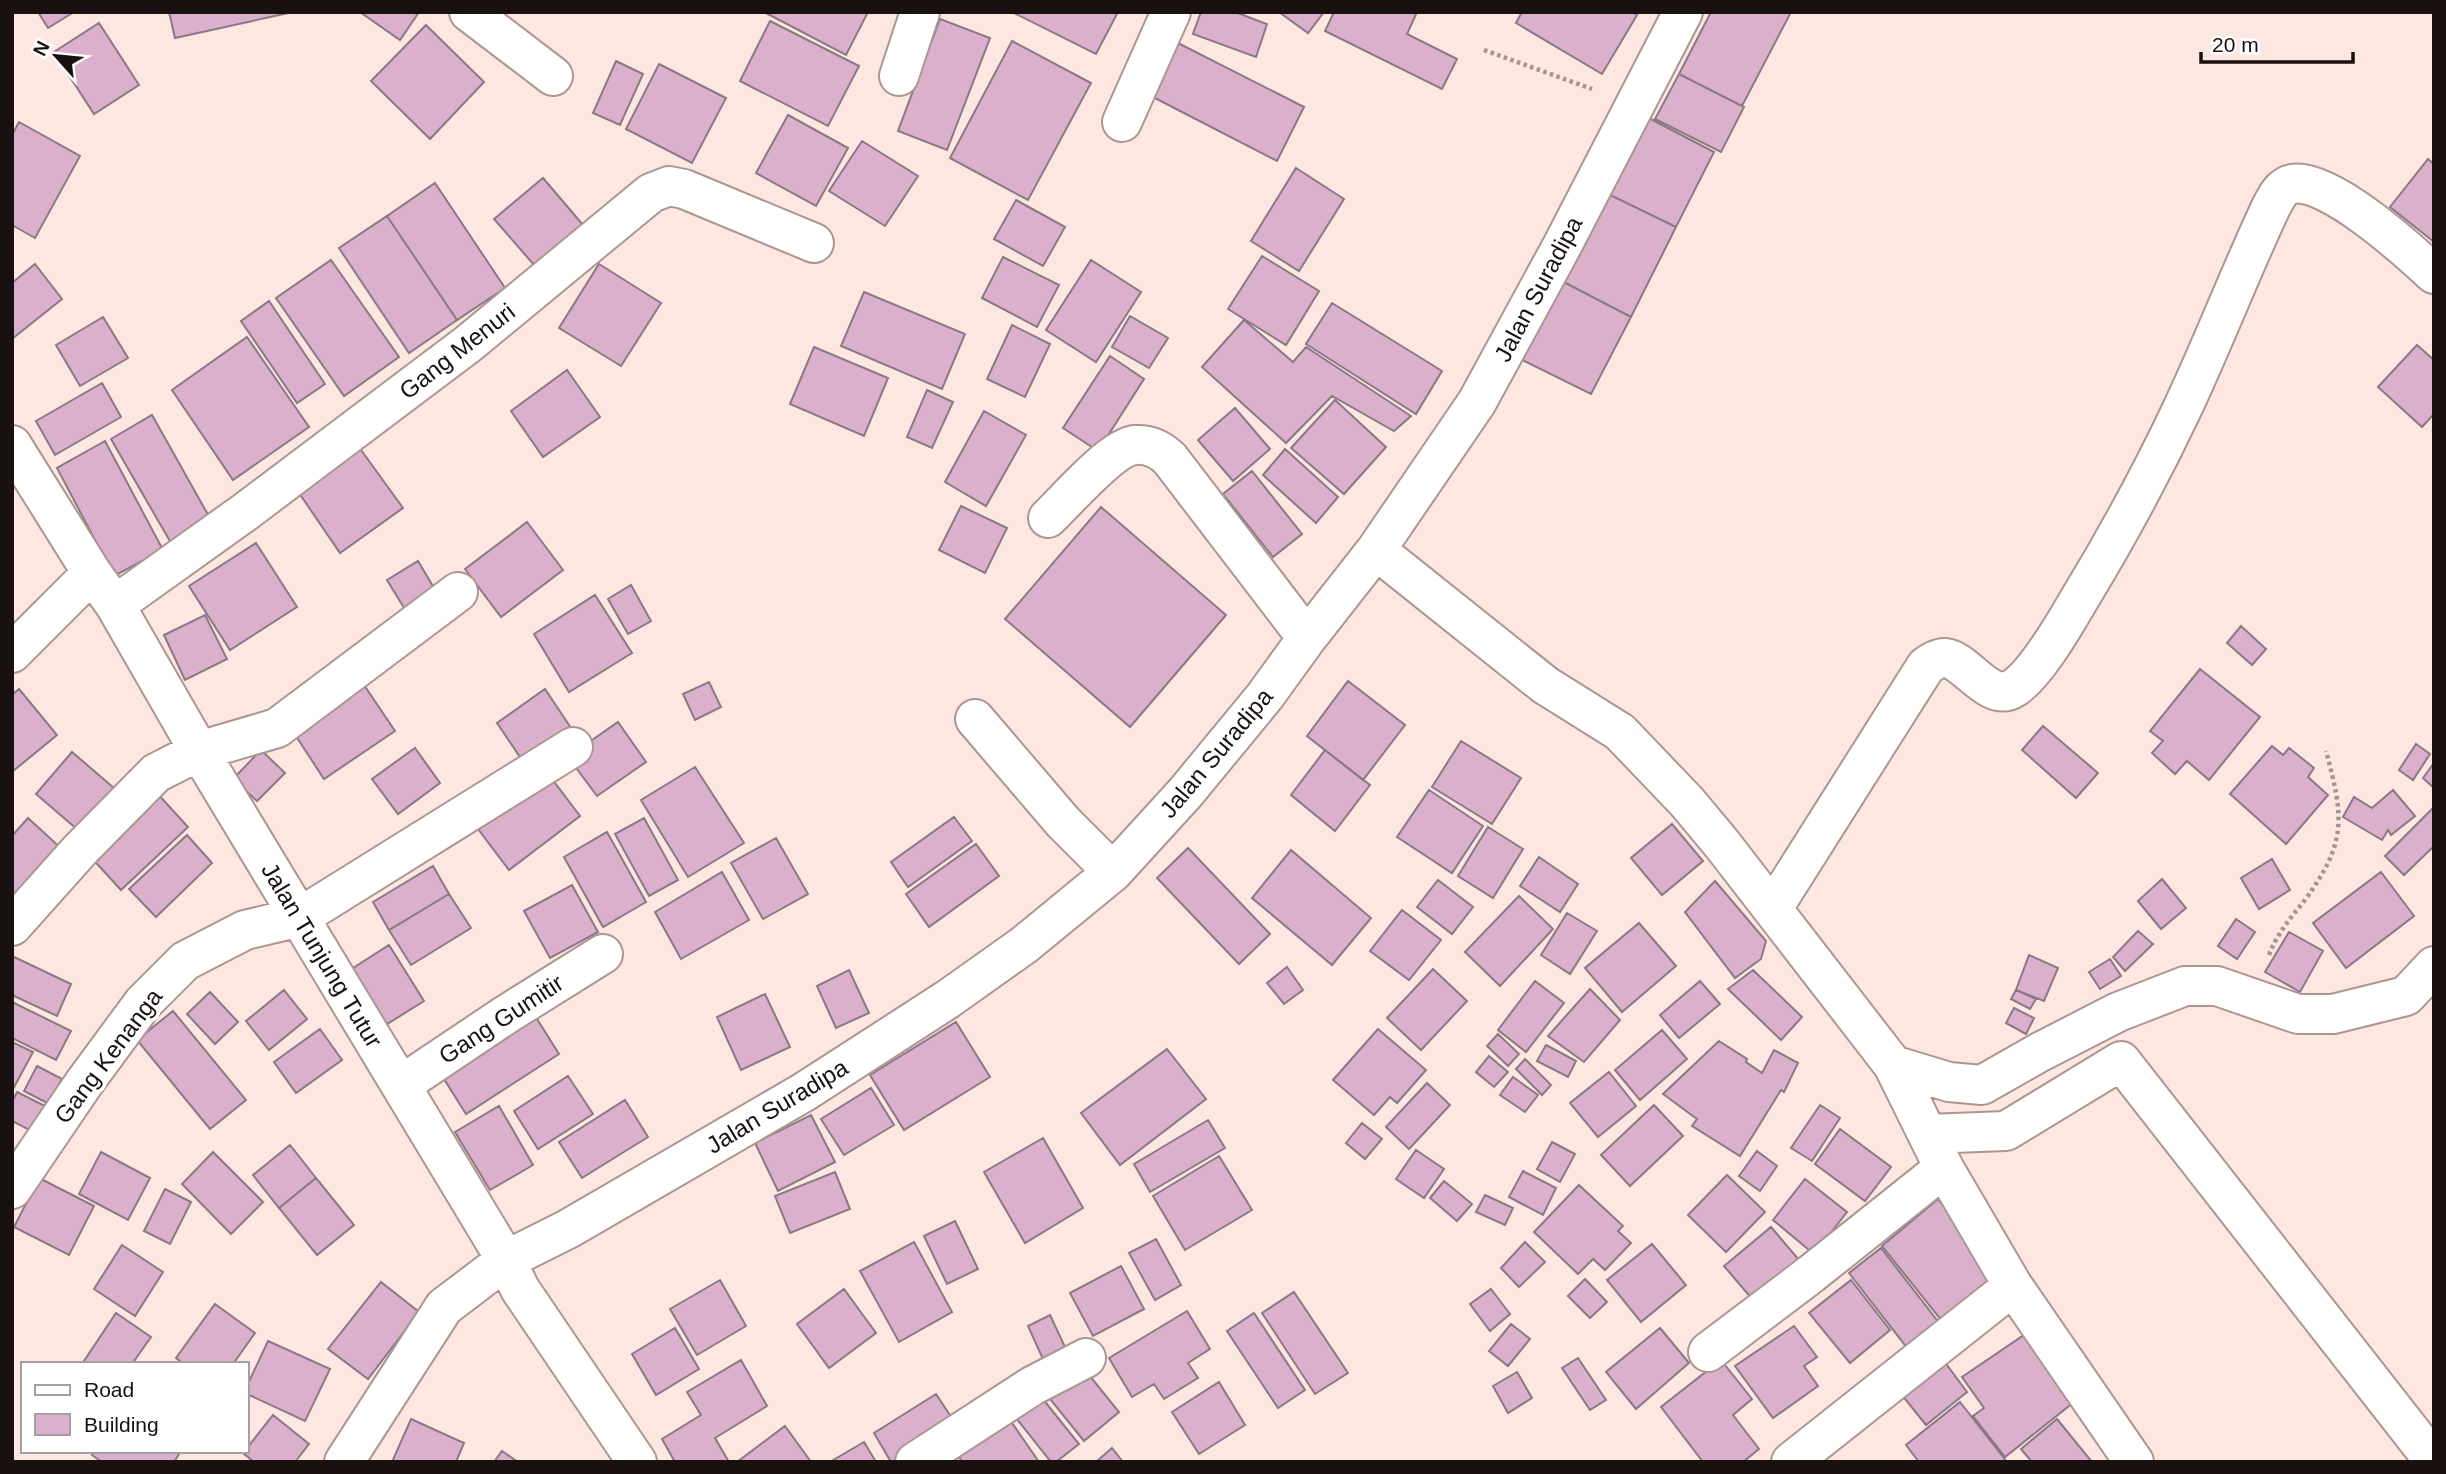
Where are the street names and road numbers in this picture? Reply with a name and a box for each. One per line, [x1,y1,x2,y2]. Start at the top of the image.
street label: Jalan Suradipa [1488,211,1588,366]
street label: Gang Menuri [394,298,520,404]
street label: Jalan Suradipa [1154,683,1278,823]
street label: Jalan Tunjung Tutur [256,858,388,1052]
street label: Gang Gumitir [434,969,568,1069]
street label: Gang Kenanga [49,983,168,1129]
street label: Jalan Suradipa [701,1053,853,1159]

